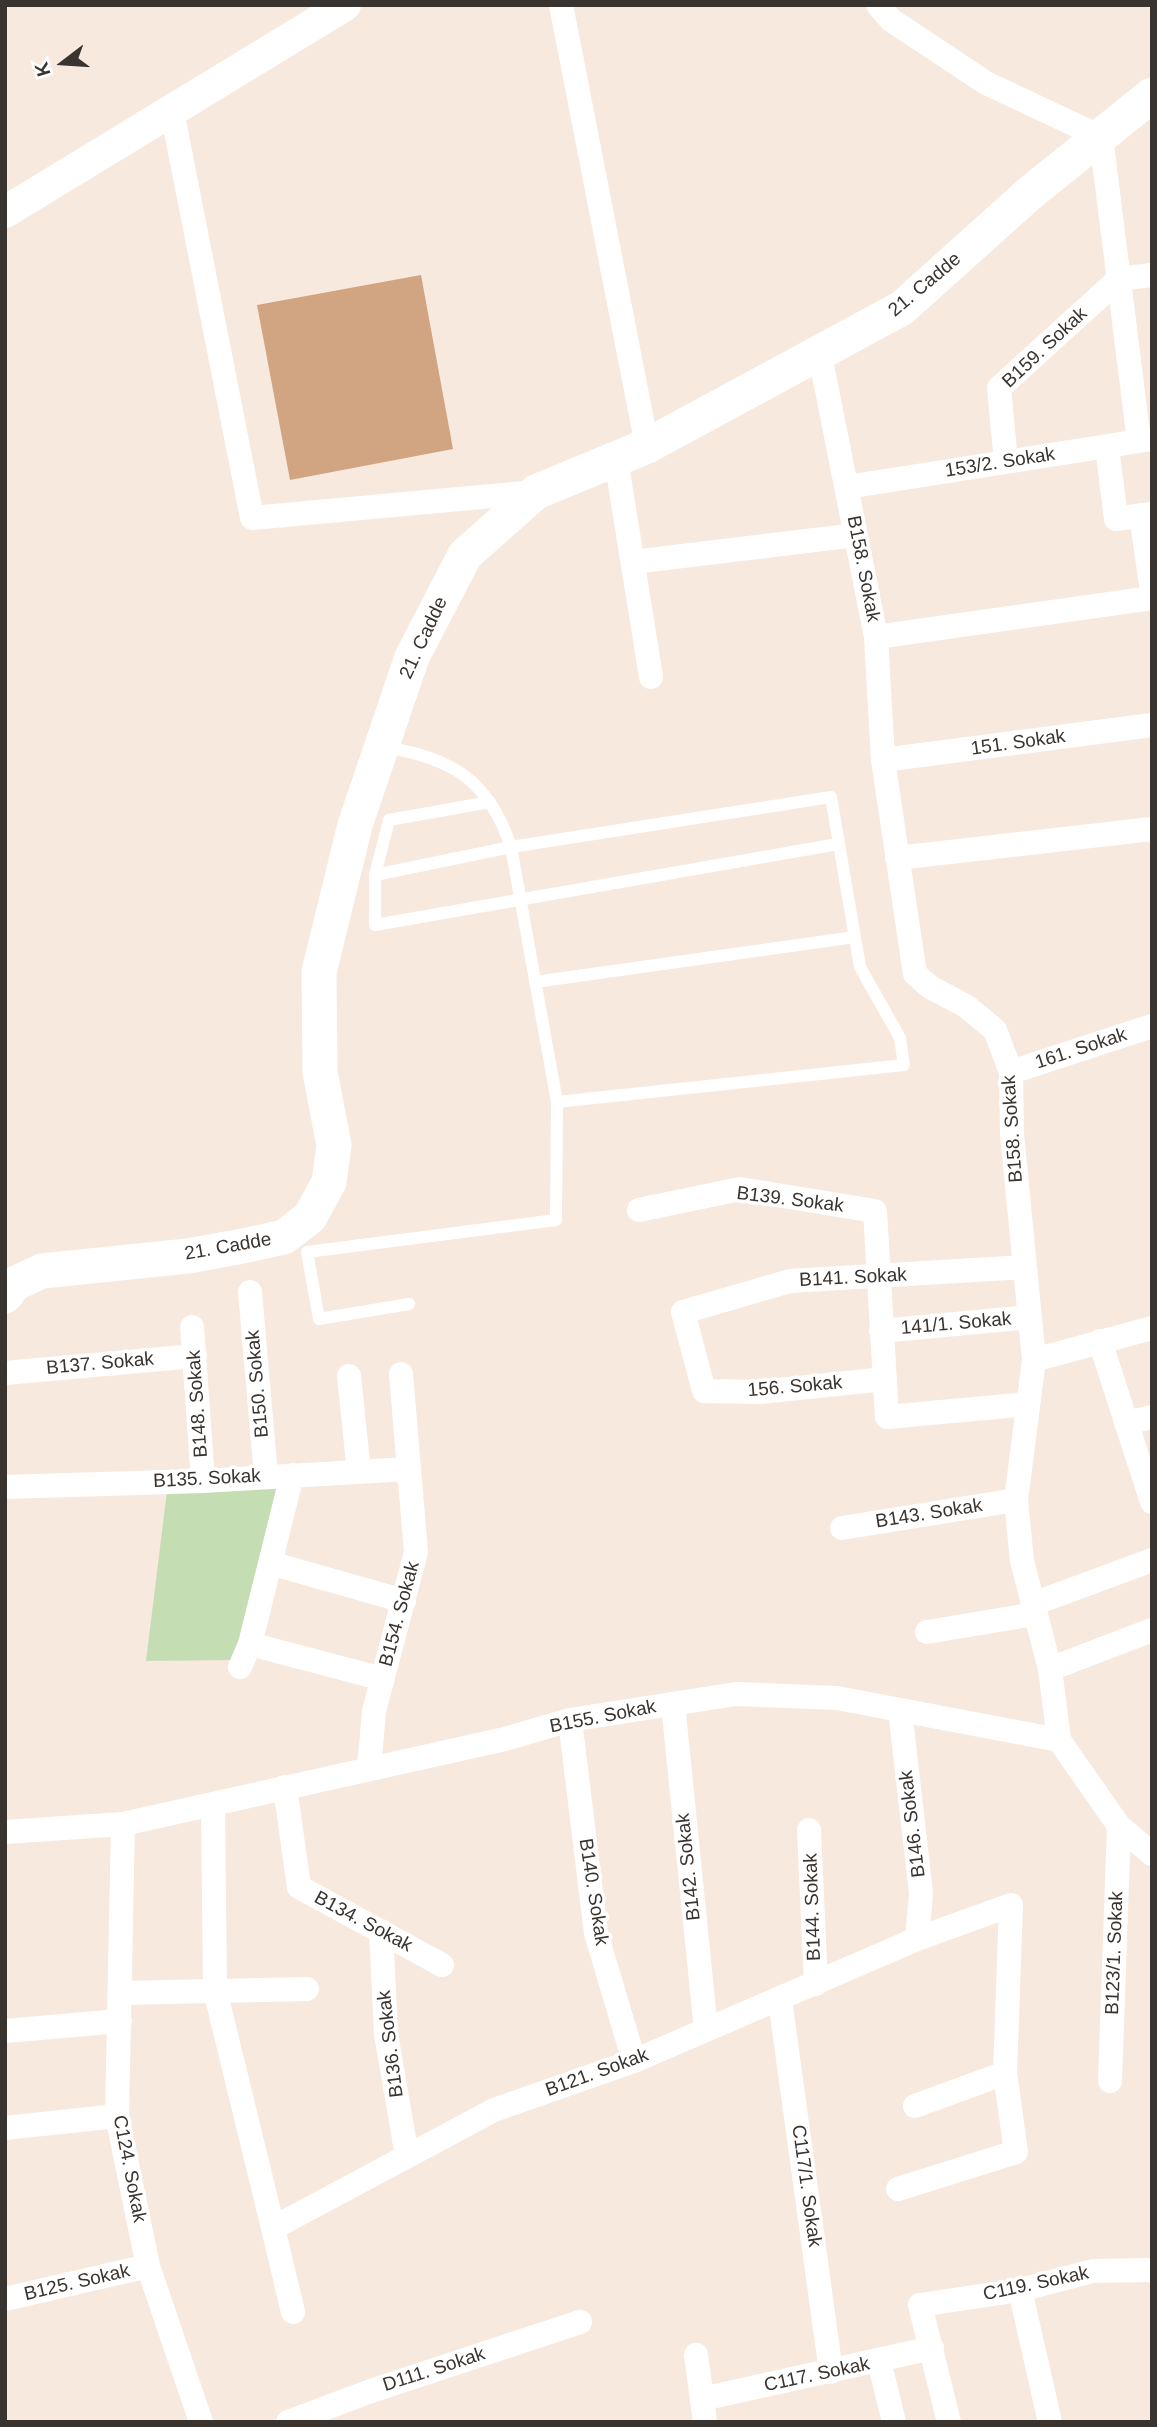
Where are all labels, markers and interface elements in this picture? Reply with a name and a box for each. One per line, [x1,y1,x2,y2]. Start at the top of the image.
north arrow [28,28,98,98]
text: K [30,60,54,79]
street label: 21. Cadde [884,248,966,322]
street label: B159. Sokak [998,303,1092,393]
street label: 153/2. Sokak [943,443,1057,483]
street label: B158. Sokak [842,514,884,624]
street label: 21. Cadde [395,593,453,683]
street label: 151. Sokak [969,725,1067,761]
street label: 161. Sokak [1032,1023,1130,1075]
street label: B158. Sokak [998,1074,1028,1184]
street label: B139. Sokak [735,1182,845,1218]
street label: 21. Cadde [183,1228,273,1266]
street label: B141. Sokak [799,1264,907,1292]
street label: 141/1. Sokak [900,1308,1012,1340]
street label: B150. Sokak [242,1329,274,1439]
street label: B137. Sokak [45,1348,155,1380]
street label: B148. Sokak [183,1349,213,1459]
street label: 156. Sokak [747,1372,843,1402]
street label: B135. Sokak [153,1465,261,1493]
street label: B143. Sokak [874,1494,984,1534]
street label: B154. Sokak [375,1559,425,1669]
street label: B155. Sokak [548,1696,658,1738]
street label: B146. Sokak [895,1769,931,1879]
street label: B142. Sokak [672,1812,706,1922]
street label: B140. Sokak [573,1837,613,1947]
street label: B144. Sokak [800,1853,826,1961]
street label: B134. Sokak [310,1887,416,1957]
street label: B123/1. Sokak [1101,1891,1129,2015]
street label: B136. Sokak [373,1989,409,2099]
street label: B121. Sokak [542,2044,652,2102]
street label: C124. Sokak [107,2113,151,2225]
street label: C117/1. Sokak [786,2123,826,2249]
street label: B125. Sokak [22,2260,132,2306]
street label: C119. Sokak [981,2262,1091,2306]
street label: D111. Sokak [380,2343,488,2397]
street label: C117. Sokak [762,2353,872,2397]

